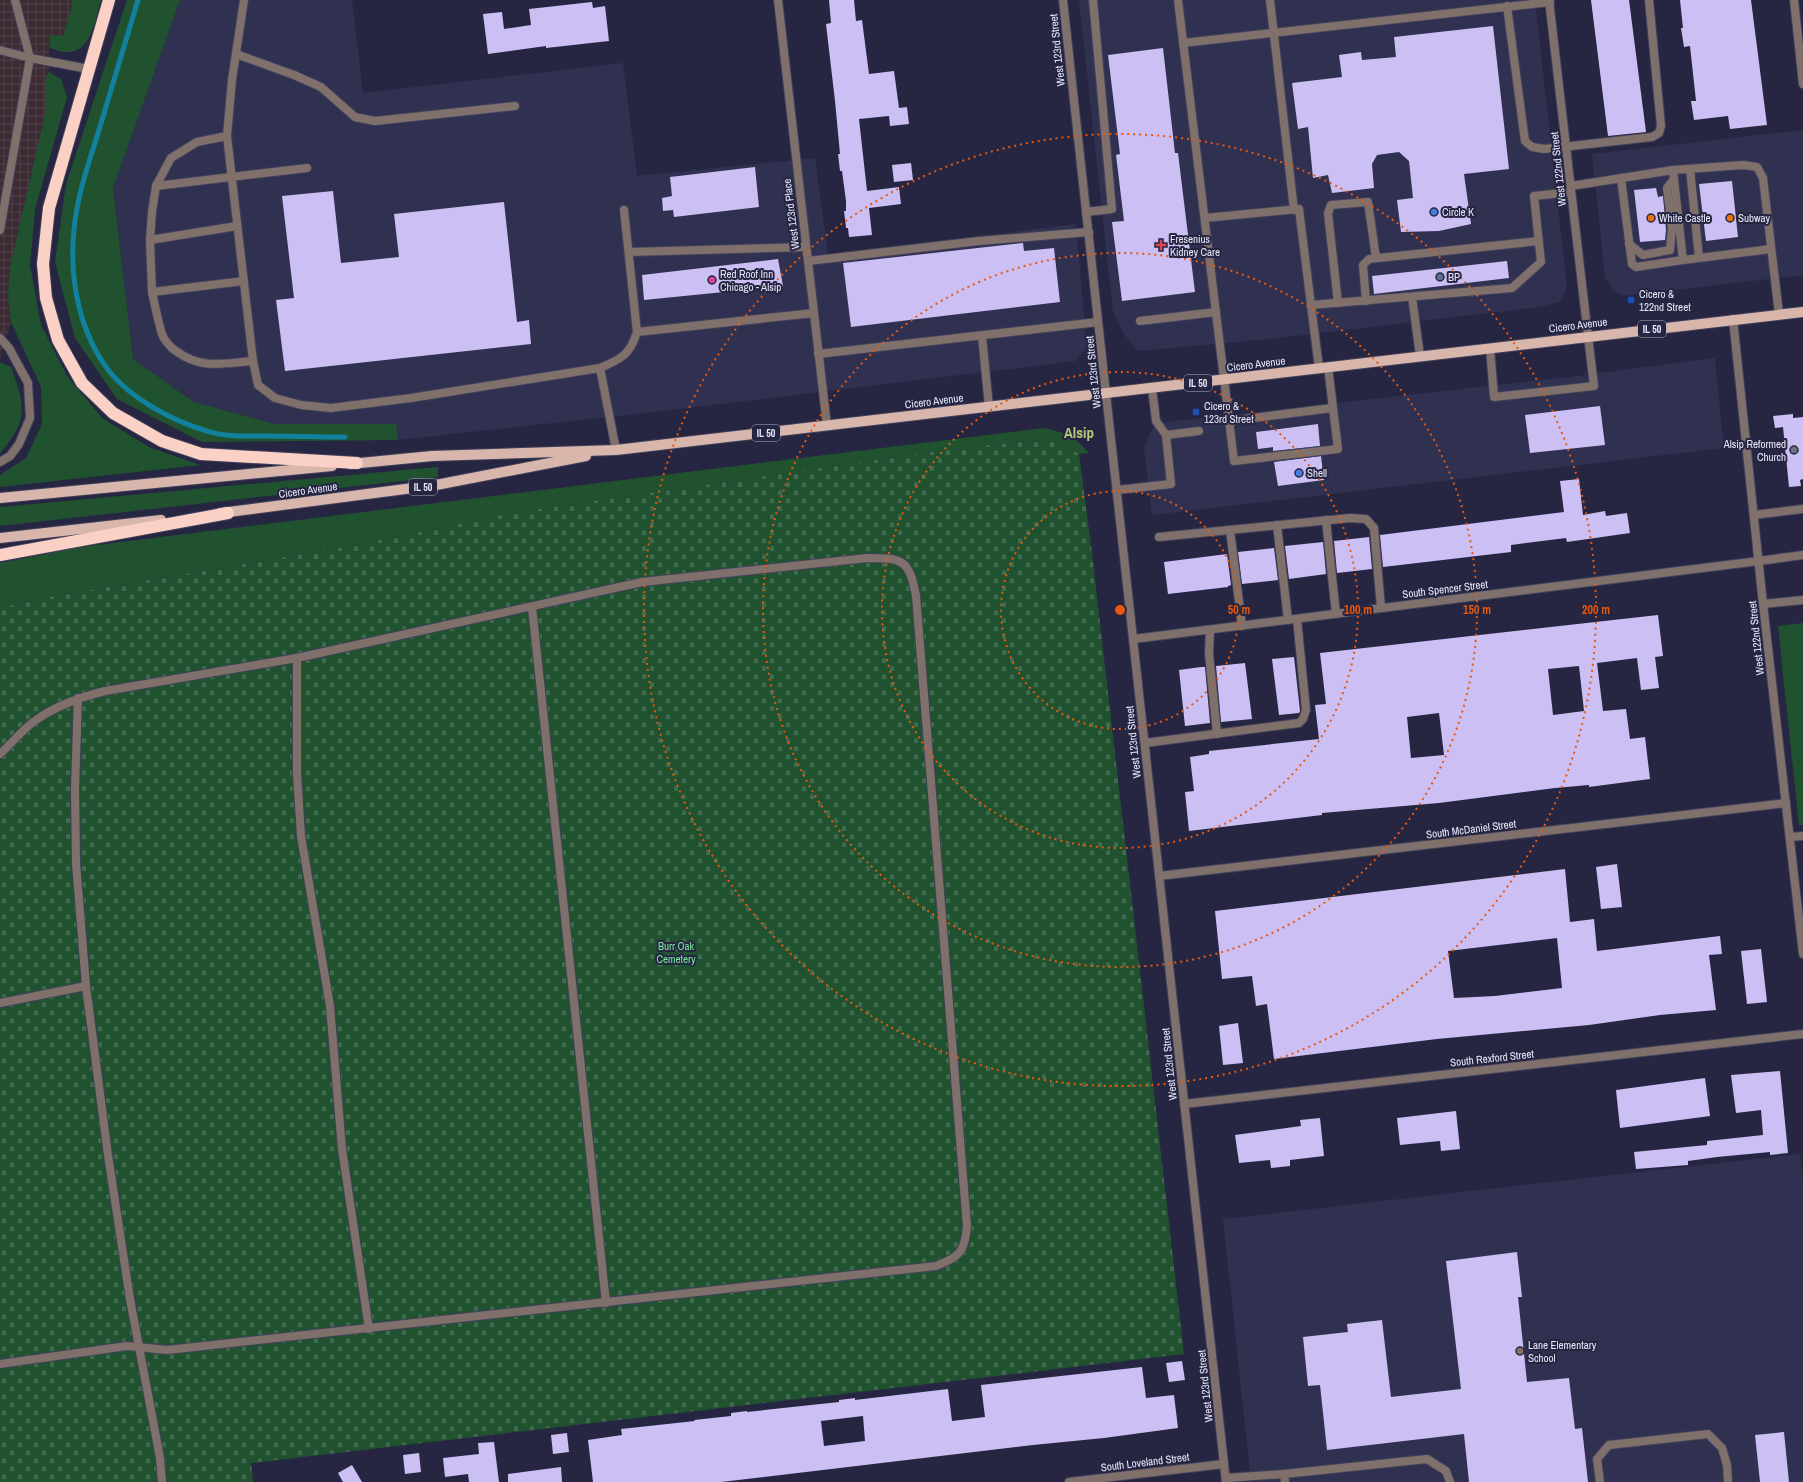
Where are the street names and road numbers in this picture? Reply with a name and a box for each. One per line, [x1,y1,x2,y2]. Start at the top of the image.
street label: West 123rd Street [1046,13,1068,87]
street label: West 122nd Street [1547,131,1569,207]
street label: West 123rd Place [780,178,802,250]
street label: Cicero Avenue [1548,314,1608,336]
road number: IL 50 [1638,321,1666,337]
street label: West 123rd Street [1082,335,1104,409]
street label: Cicero Avenue [1226,353,1286,375]
road number: IL 50 [1184,375,1212,391]
street label: Cicero Avenue [904,390,964,412]
road number: IL 50 [752,425,780,441]
street label: Cicero Avenue [278,479,338,501]
road number: IL 50 [409,479,437,495]
street label: South Spencer Street [1401,577,1489,601]
street label: West 122nd Street [1745,600,1767,676]
street label: West 123rd Street [1122,705,1144,779]
street label: South McDaniel Street [1425,816,1517,841]
street label: West 123rd Street [1158,1027,1180,1101]
street label: South Rexford Street [1449,1047,1535,1069]
street label: West 123rd Street [1194,1349,1216,1423]
street label: South Loveland Street [1100,1450,1191,1474]

